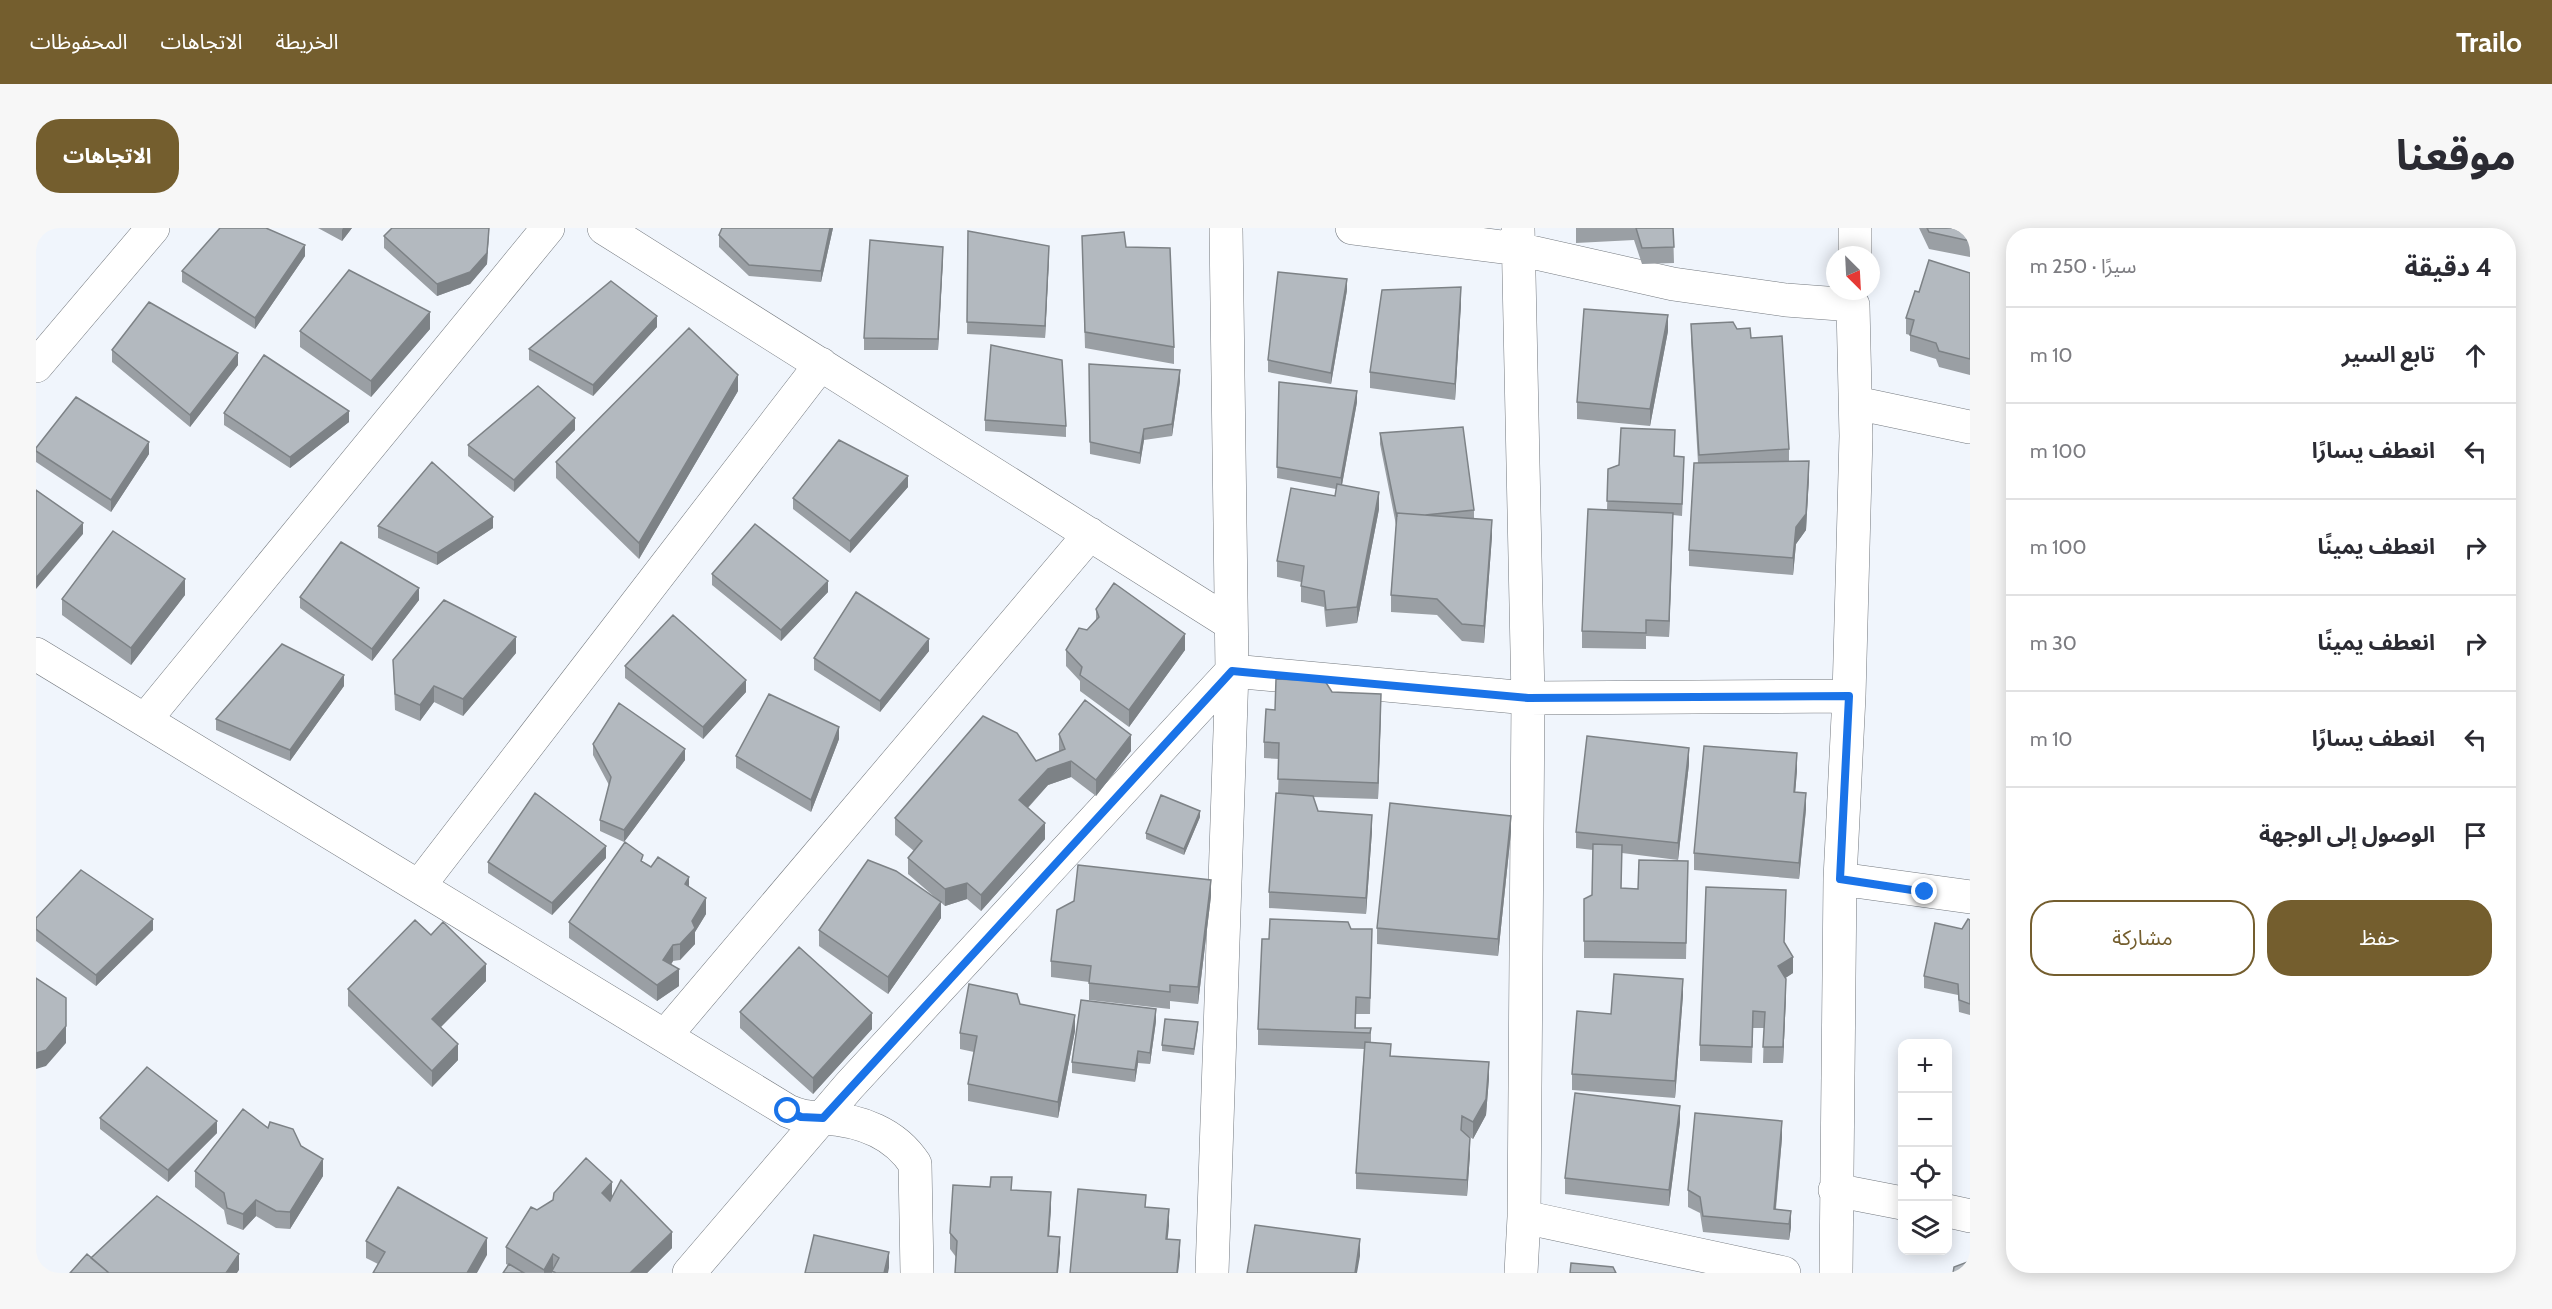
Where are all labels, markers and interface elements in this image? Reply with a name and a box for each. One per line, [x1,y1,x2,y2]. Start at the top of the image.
text: Trailo [2456,25,2522,59]
text: المحفوظات [30,29,127,54]
text: الاتجاهات [160,29,242,54]
text: الخريطة [275,29,338,54]
button: الاتجاهات [36,119,179,193]
text: موقعنا [2396,129,2516,181]
north arrow [1826,246,1880,300]
text: 4 دقيقة [2405,251,2492,283]
text: سيرًا · 250 m [2030,254,2136,278]
icon: ahead [2459,339,2492,372]
text: تابع السير [2342,341,2435,368]
text: 10 m [2030,343,2073,367]
icon: left [2459,435,2492,468]
text: انعطف يسارًا [2312,437,2435,464]
text: 100 m [2030,439,2087,463]
icon: right [2459,531,2492,564]
text: انعطف يمينًا [2318,533,2435,560]
text: 100 m [2030,535,2087,559]
icon: right [2459,627,2492,660]
text: انعطف يمينًا [2318,629,2435,656]
text: 30 m [2030,631,2077,655]
icon: left [2459,723,2492,756]
text: انعطف يسارًا [2312,725,2435,752]
text: 10 m [2030,727,2073,751]
icon: arrive [2459,819,2492,852]
text: الوصول إلى الوجهة [2259,821,2435,848]
route end [1911,878,1937,904]
button: مشاركة [2030,900,2255,976]
button: حفظ [2267,900,2492,976]
map controls [1898,1039,1952,1255]
button: + [1898,1039,1952,1093]
button: − [1898,1093,1952,1147]
route start [774,1097,800,1123]
button: locate [1898,1147,1952,1201]
button: layers [1898,1201,1952,1255]

